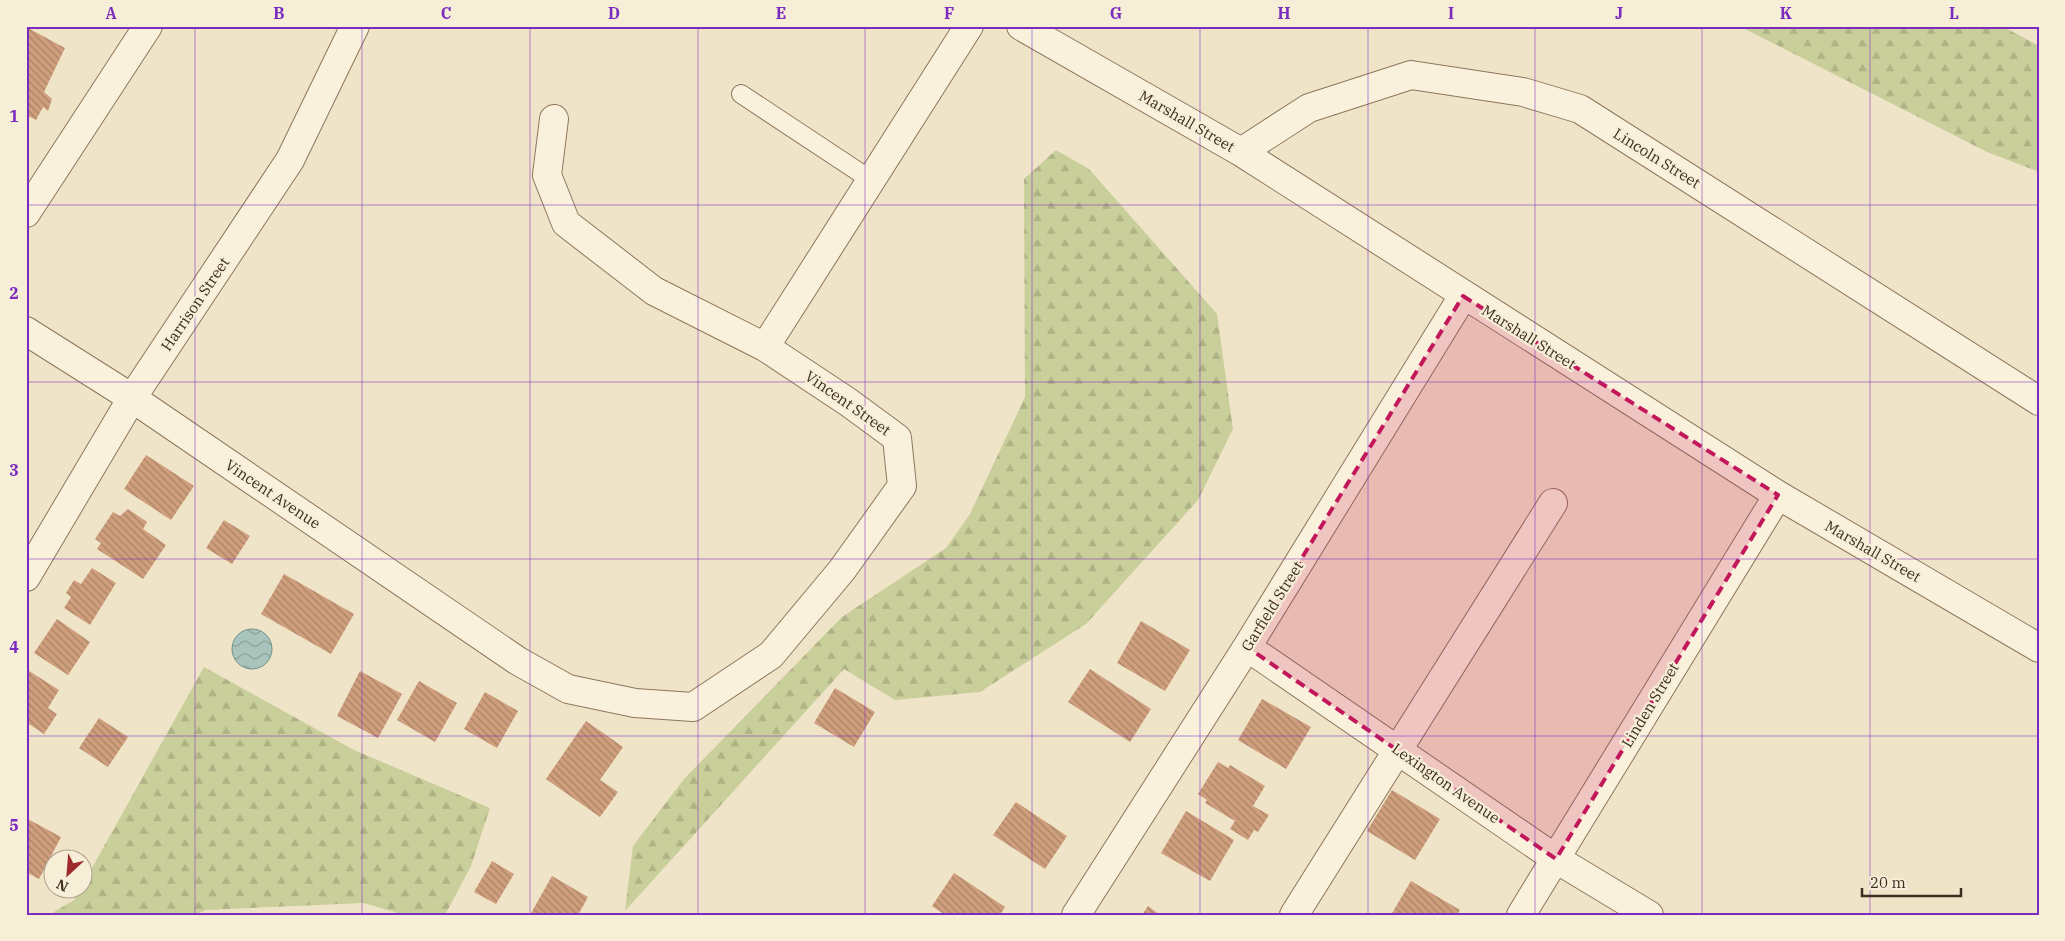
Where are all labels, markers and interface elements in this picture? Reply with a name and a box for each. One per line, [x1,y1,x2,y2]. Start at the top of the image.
text: A [105,3,117,23]
text: B [273,3,285,23]
text: C [441,3,451,23]
text: D [608,3,620,23]
text: E [776,3,786,23]
text: F [944,3,954,23]
text: G [1110,3,1122,23]
text: H [1278,3,1291,23]
text: I [1448,3,1454,23]
text: J [1615,3,1623,23]
text: K [1780,3,1793,23]
text: L [1949,3,1959,23]
street label: Marshall Street [1136,86,1238,156]
text: 1 [9,106,19,126]
street label: Lincoln Street [1610,124,1704,192]
street label: Harrison Street [157,254,233,354]
text: 2 [9,283,19,303]
street label: Marshall Street [1478,300,1580,374]
street label: Vincent Street [802,367,894,439]
street label: Vincent Avenue [222,455,324,533]
text: 3 [9,460,19,480]
street label: Marshall Street [1822,516,1924,586]
street label: Garfield Street [1237,557,1307,655]
text: 4 [9,637,19,657]
street label: Linden Street [1617,659,1683,751]
street label: Lexington Avenue [1388,739,1504,827]
text: 5 [9,815,19,835]
north arrow [42,848,92,898]
scale bar [1862,866,1961,898]
text: 20 m [1870,873,1906,892]
text: N [53,875,71,896]

